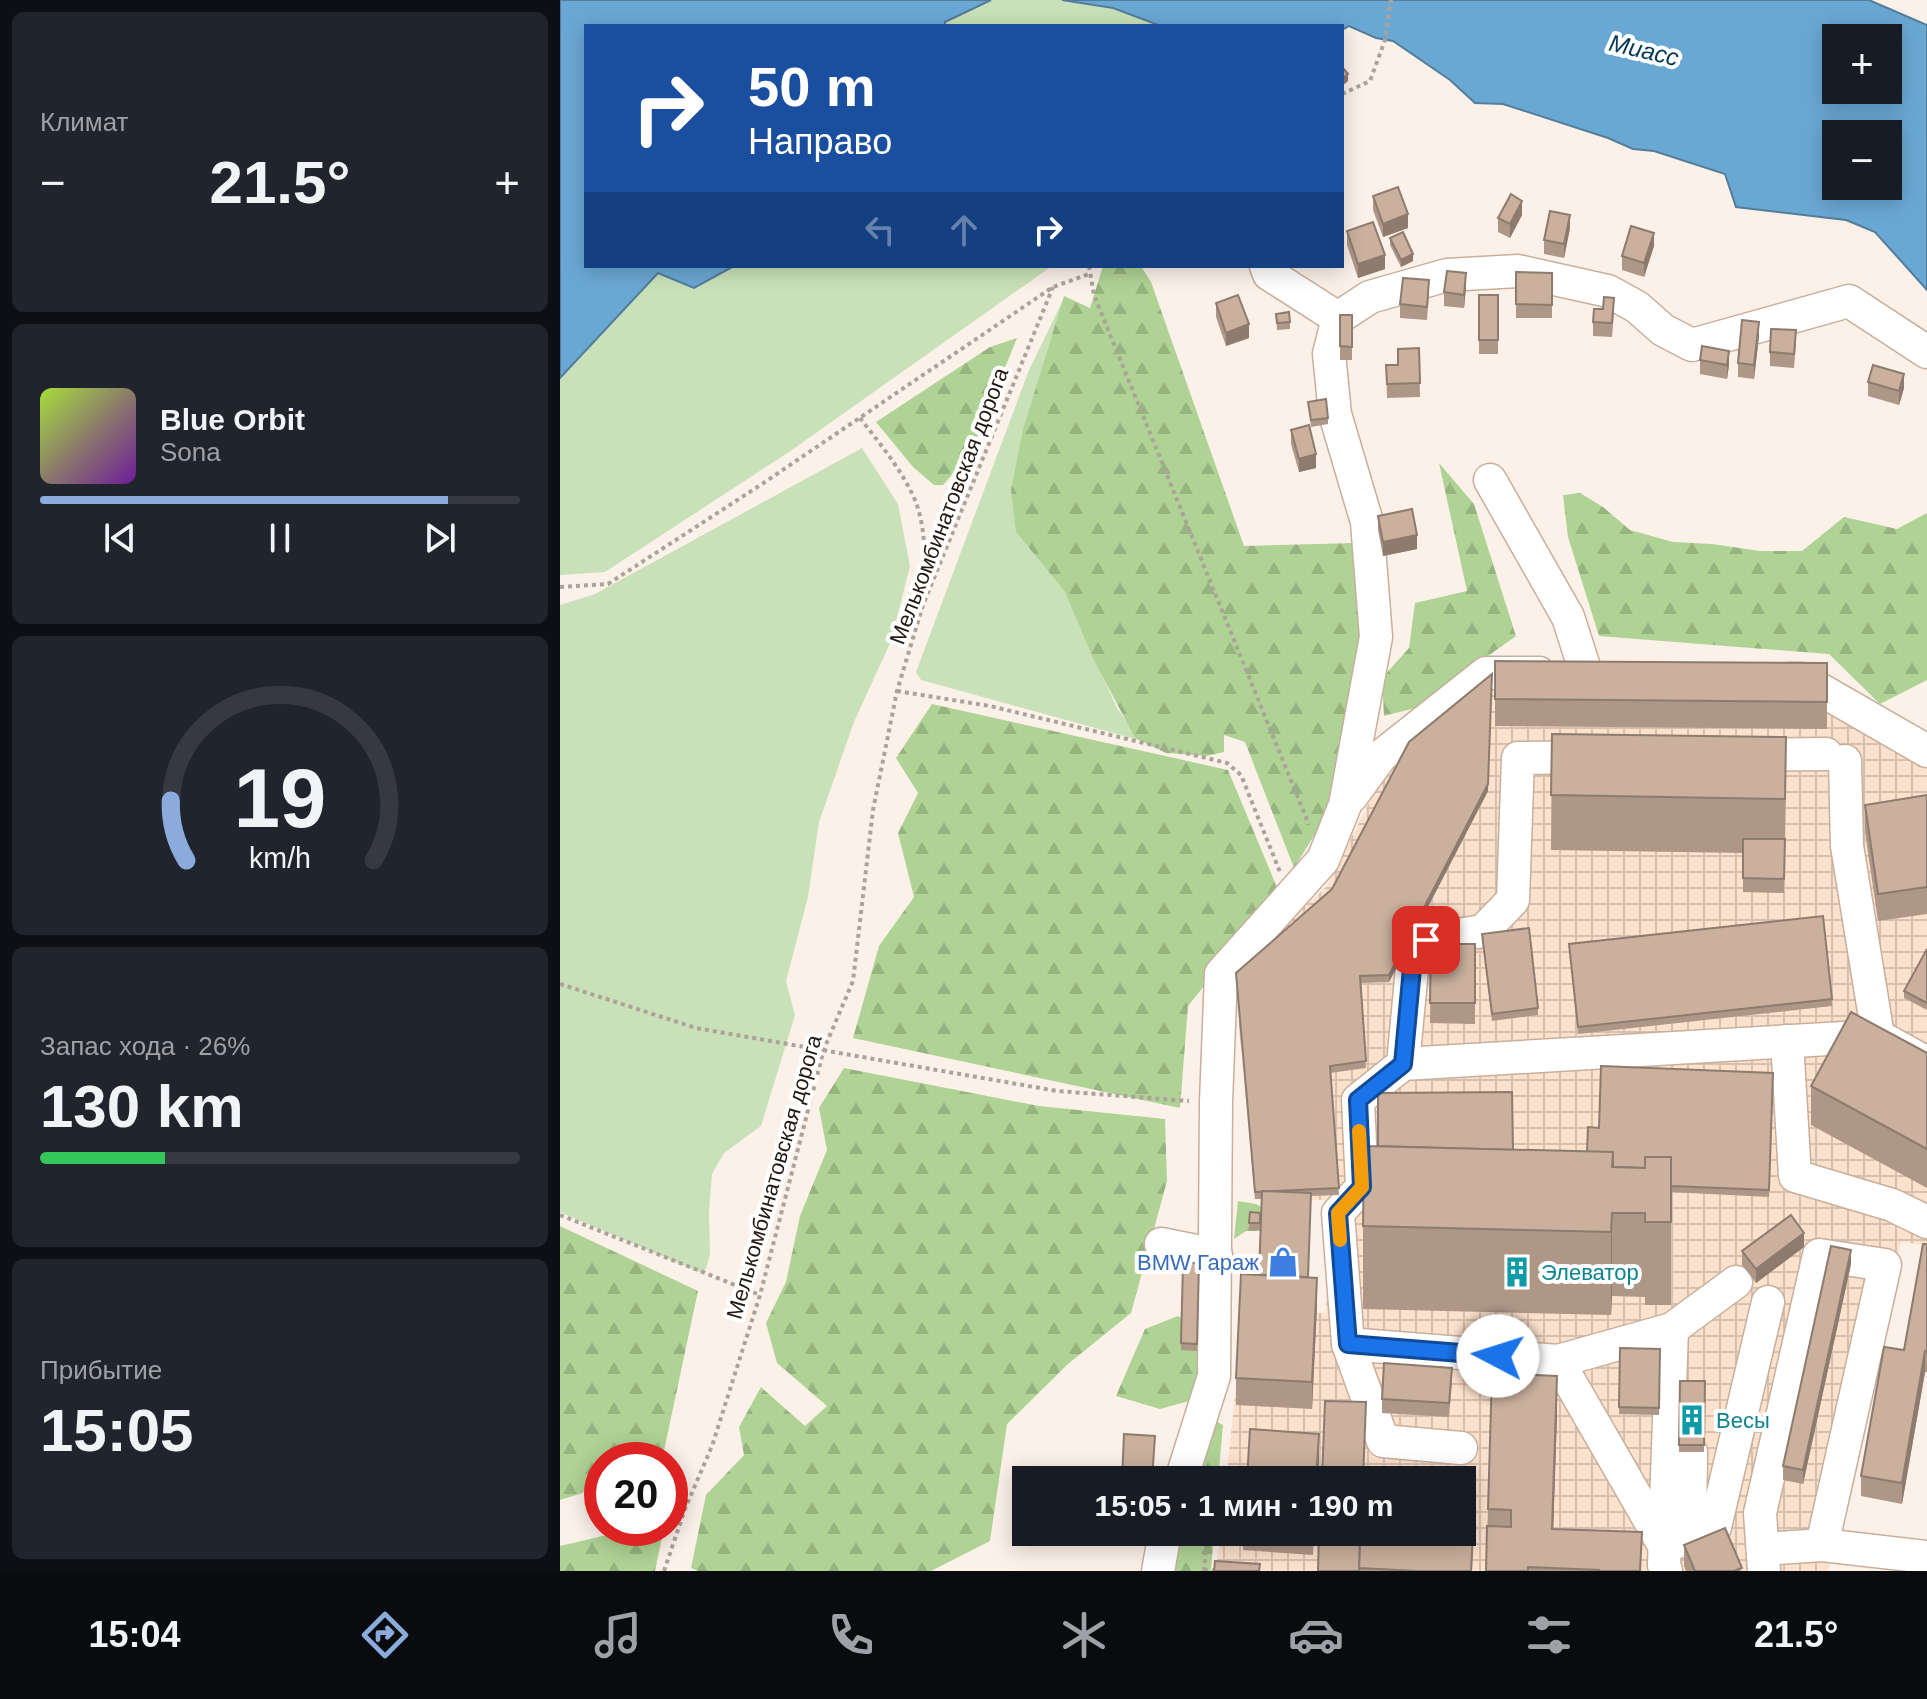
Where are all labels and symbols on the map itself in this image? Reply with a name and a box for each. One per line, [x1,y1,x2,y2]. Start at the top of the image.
water label: Миасс [1607,29,1681,71]
street label: Мелькомбинатовская дорога [885,363,1014,648]
pin [1392,906,1460,974]
street label: Мелькомбинатовская дорога [721,1031,827,1322]
shop icon: BMW Гараж [1266,1245,1300,1279]
place label: BMW Гараж [1137,1250,1259,1275]
building icon: Элеватор [1500,1255,1534,1289]
place label: Элеватор [1541,1260,1639,1285]
position arrow [1456,1314,1540,1398]
building icon: Весы [1675,1403,1709,1437]
place label: Весы [1716,1408,1770,1433]
speed limit sign: 20 [584,1442,688,1546]

